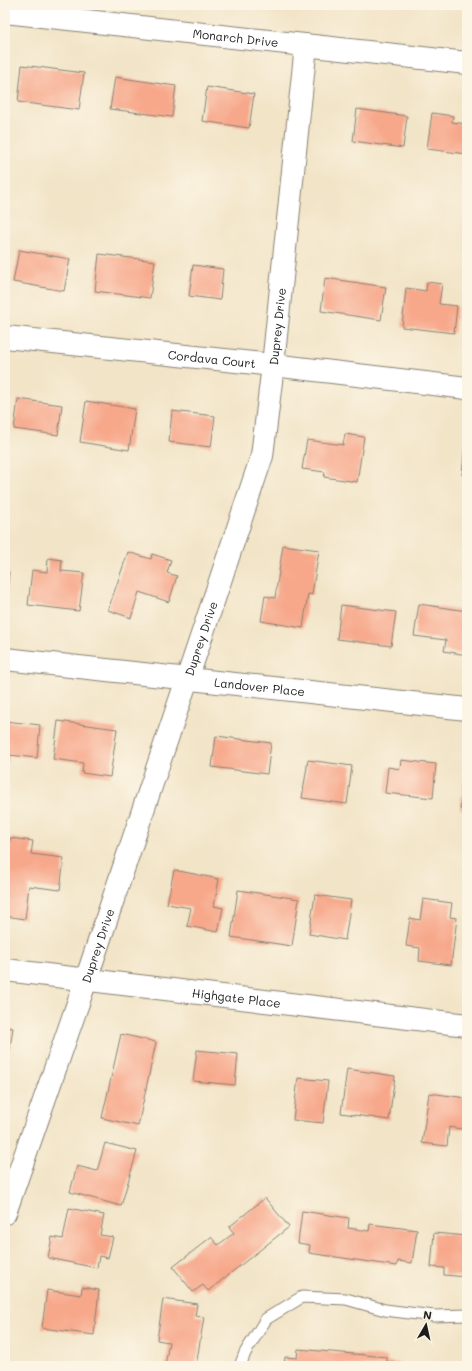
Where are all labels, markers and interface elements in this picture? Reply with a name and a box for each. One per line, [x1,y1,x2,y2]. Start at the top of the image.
street label: Monarch Drive [192,25,279,50]
street label: Duprey Drive [265,287,289,366]
street label: Cordava Court [167,346,257,371]
street label: Duprey Drive [181,599,221,678]
street label: Landover Place [213,674,306,699]
street label: Duprey Drive [78,906,117,985]
street label: Highgate Place [191,984,282,1011]
north arrow [406,1305,446,1345]
text: N [422,1307,433,1323]

